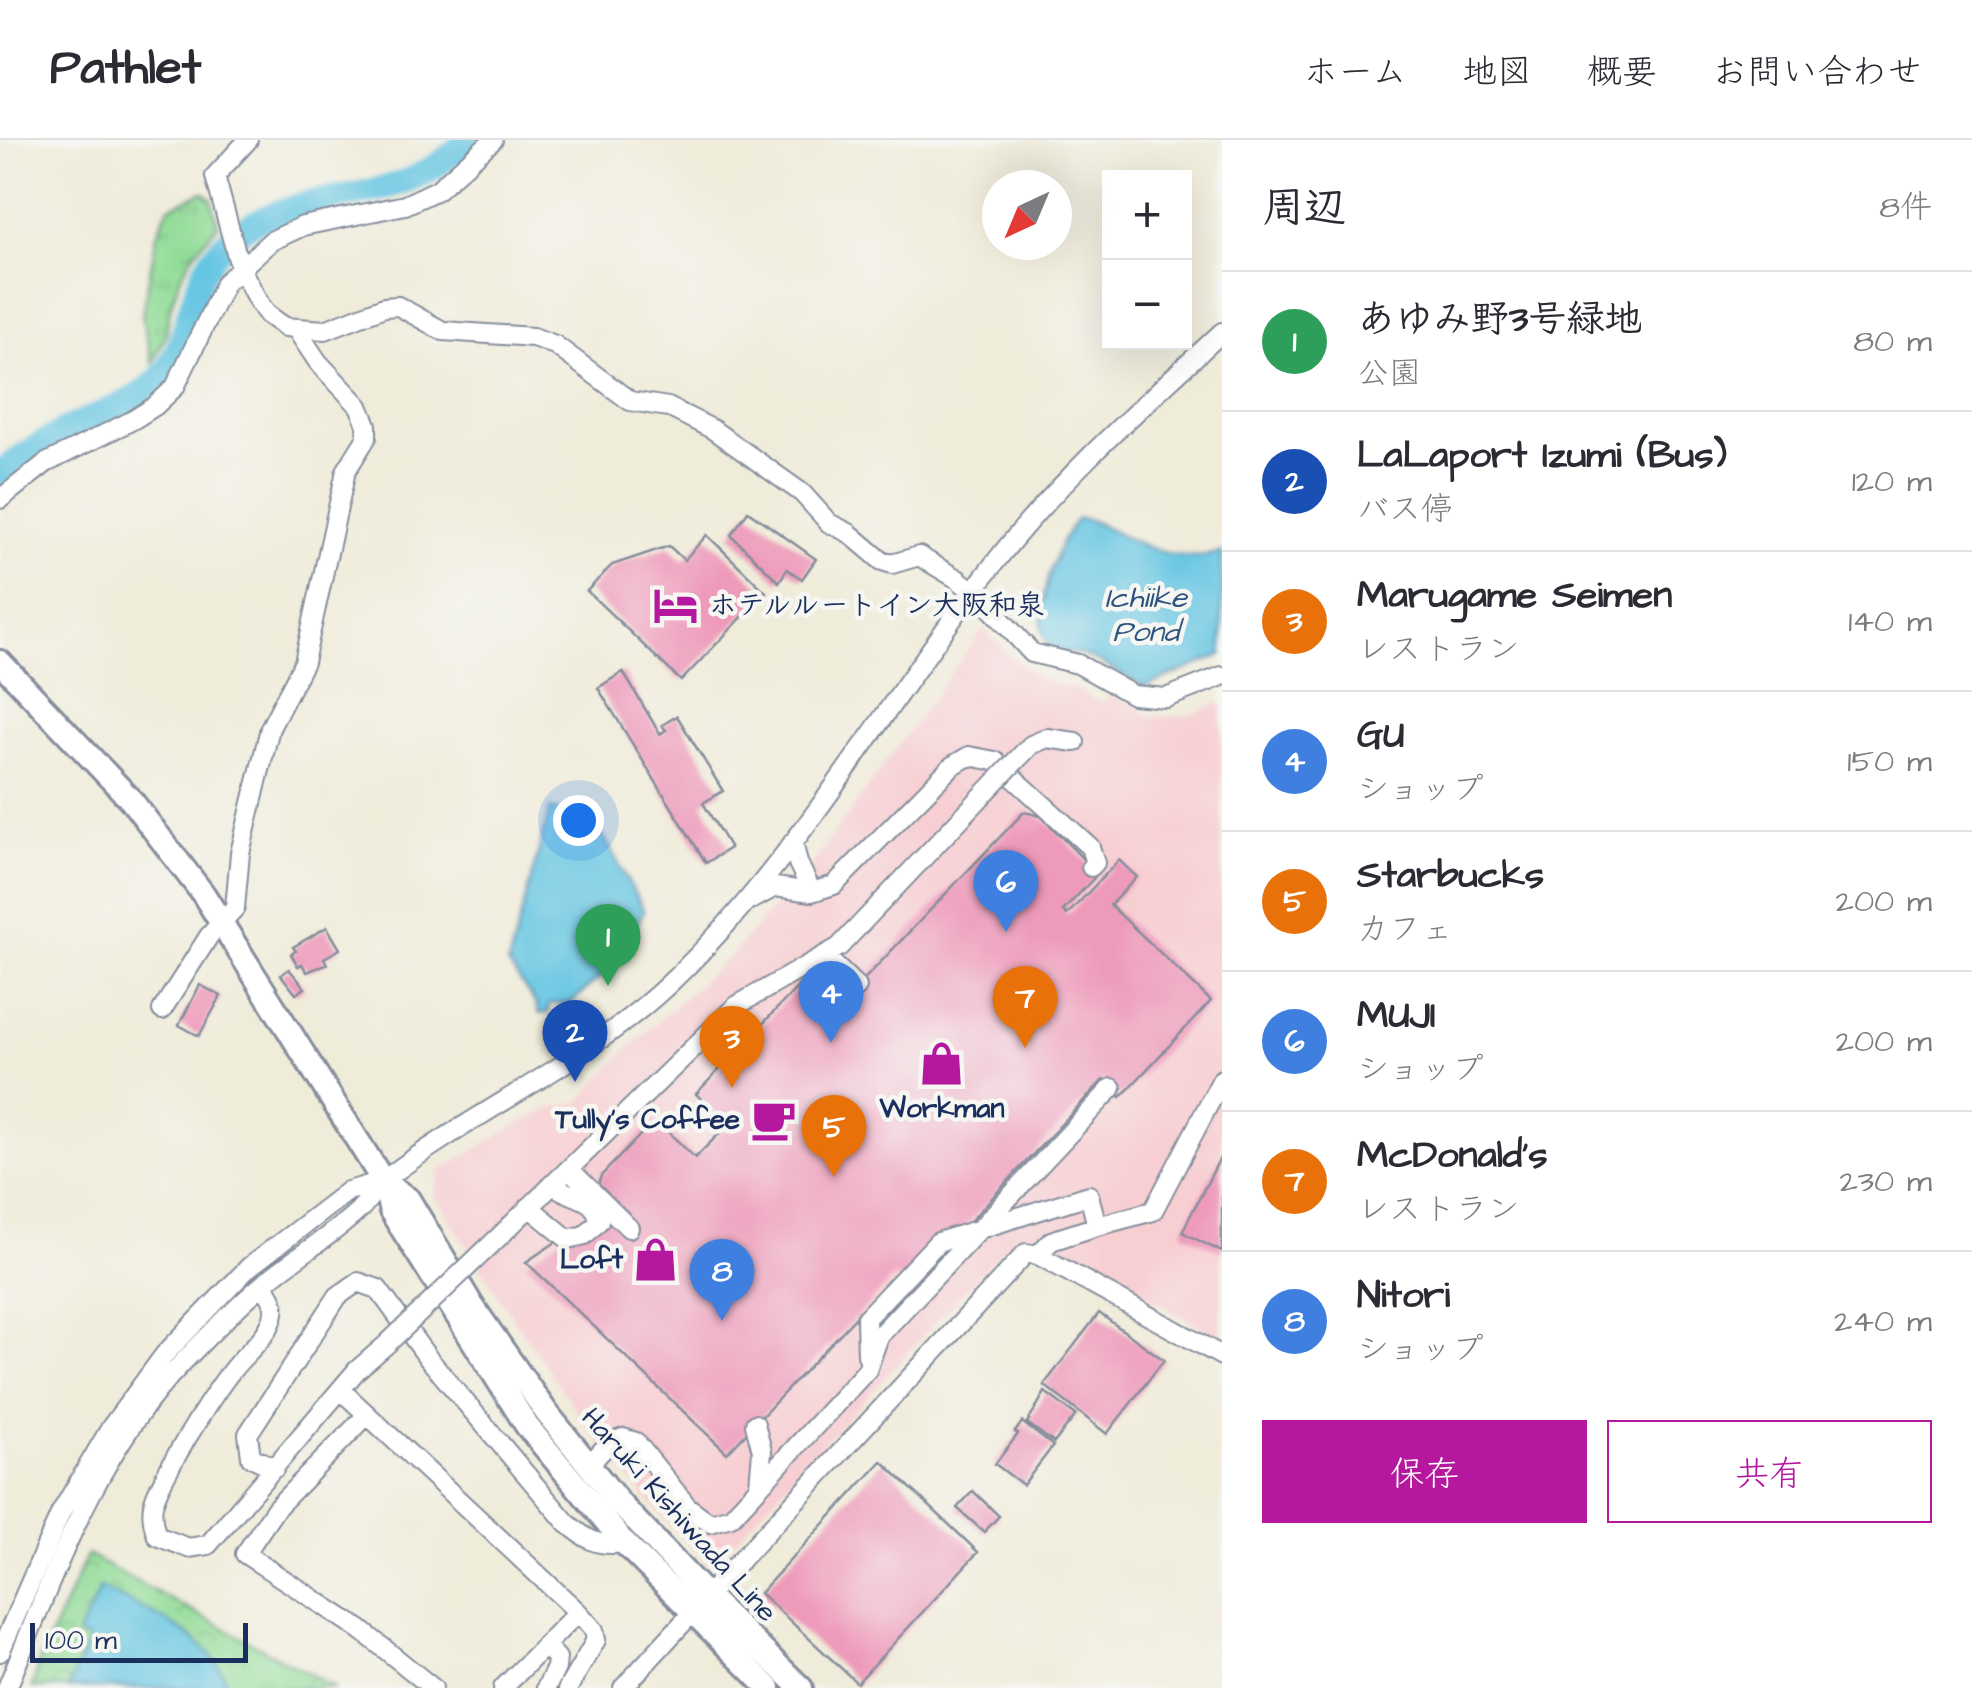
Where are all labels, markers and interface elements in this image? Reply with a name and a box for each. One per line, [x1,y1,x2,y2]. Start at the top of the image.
text: Pathlet [50,36,201,102]
text: ホーム [1303,48,1407,97]
text: 地図 [1462,48,1532,97]
text: 概要 [1587,48,1657,97]
text: お問い合わせ [1712,48,1922,97]
north arrow [982,170,1072,260]
map controls [1102,170,1192,350]
button: + [1102,170,1192,260]
text: 周辺 [1262,180,1346,238]
text: 8件 [1879,185,1932,230]
button: − [1102,260,1192,350]
text: あゆみ野3号緑地 [1357,294,1642,346]
text: 1 [1292,319,1297,364]
text: 80 m [1853,319,1932,364]
text: 公園 [1357,351,1421,396]
text: LaLaport Izumi (Bus) [1357,430,1727,482]
text: 2 [1285,459,1304,504]
text: 120 m [1852,459,1932,504]
text: バス停 [1357,487,1453,532]
text: Marugame Seimen [1357,570,1672,622]
water label: Ichiike Pond [1105,577,1189,653]
hotel icon: ホテルルートイン大阪和泉 [652,581,700,629]
place label: ホテルルートイン大阪和泉 [709,586,1044,625]
text: 3 [1286,599,1303,644]
text: 140 m [1848,599,1932,644]
text: レストラン [1357,627,1520,672]
text: GU [1357,710,1405,762]
text: 4 [1284,739,1305,784]
text: 150 m [1847,739,1932,784]
text: ショップ [1357,767,1484,812]
your location [553,795,604,846]
pin: 6 [974,850,1038,932]
text: Starbucks [1357,850,1544,902]
text: 5 [1283,879,1306,924]
text: 200 m [1836,879,1932,924]
pin: 1 [576,904,640,986]
text: カフェ [1357,907,1453,952]
pin: 4 [798,960,864,1043]
pin: 7 [992,966,1058,1048]
text: MUJI [1357,990,1436,1042]
pin: 2 [542,1000,608,1082]
pin: 3 [700,1006,764,1088]
text: 6 [1284,1019,1305,1064]
text: 200 m [1836,1019,1932,1064]
shop icon: Workman [918,1039,966,1087]
text: ショップ [1357,1047,1484,1092]
place label: Workman [879,1089,1004,1128]
pin: 5 [802,1094,866,1177]
cafe icon: Tully's Coffee [749,1095,797,1143]
place label: Tully's Coffee [554,1100,740,1142]
text: McDonald's [1357,1130,1548,1182]
text: 7 [1285,1159,1304,1204]
text: 230 m [1840,1159,1932,1204]
text: レストラン [1357,1187,1520,1232]
shop icon: Loft [632,1235,680,1283]
pin: 8 [690,1238,754,1321]
place label: Loft [560,1240,624,1279]
text: Nitori [1357,1270,1450,1322]
text: 8 [1284,1299,1305,1344]
text: 240 m [1834,1299,1932,1344]
text: ショップ [1357,1327,1484,1372]
street label: Haruki Kishiwada Line [572,1399,786,1631]
button: 保存 [1262,1420,1587,1523]
button: 共有 [1607,1420,1932,1523]
scale bar [30,1618,248,1662]
text: 100 m [45,1621,117,1660]

